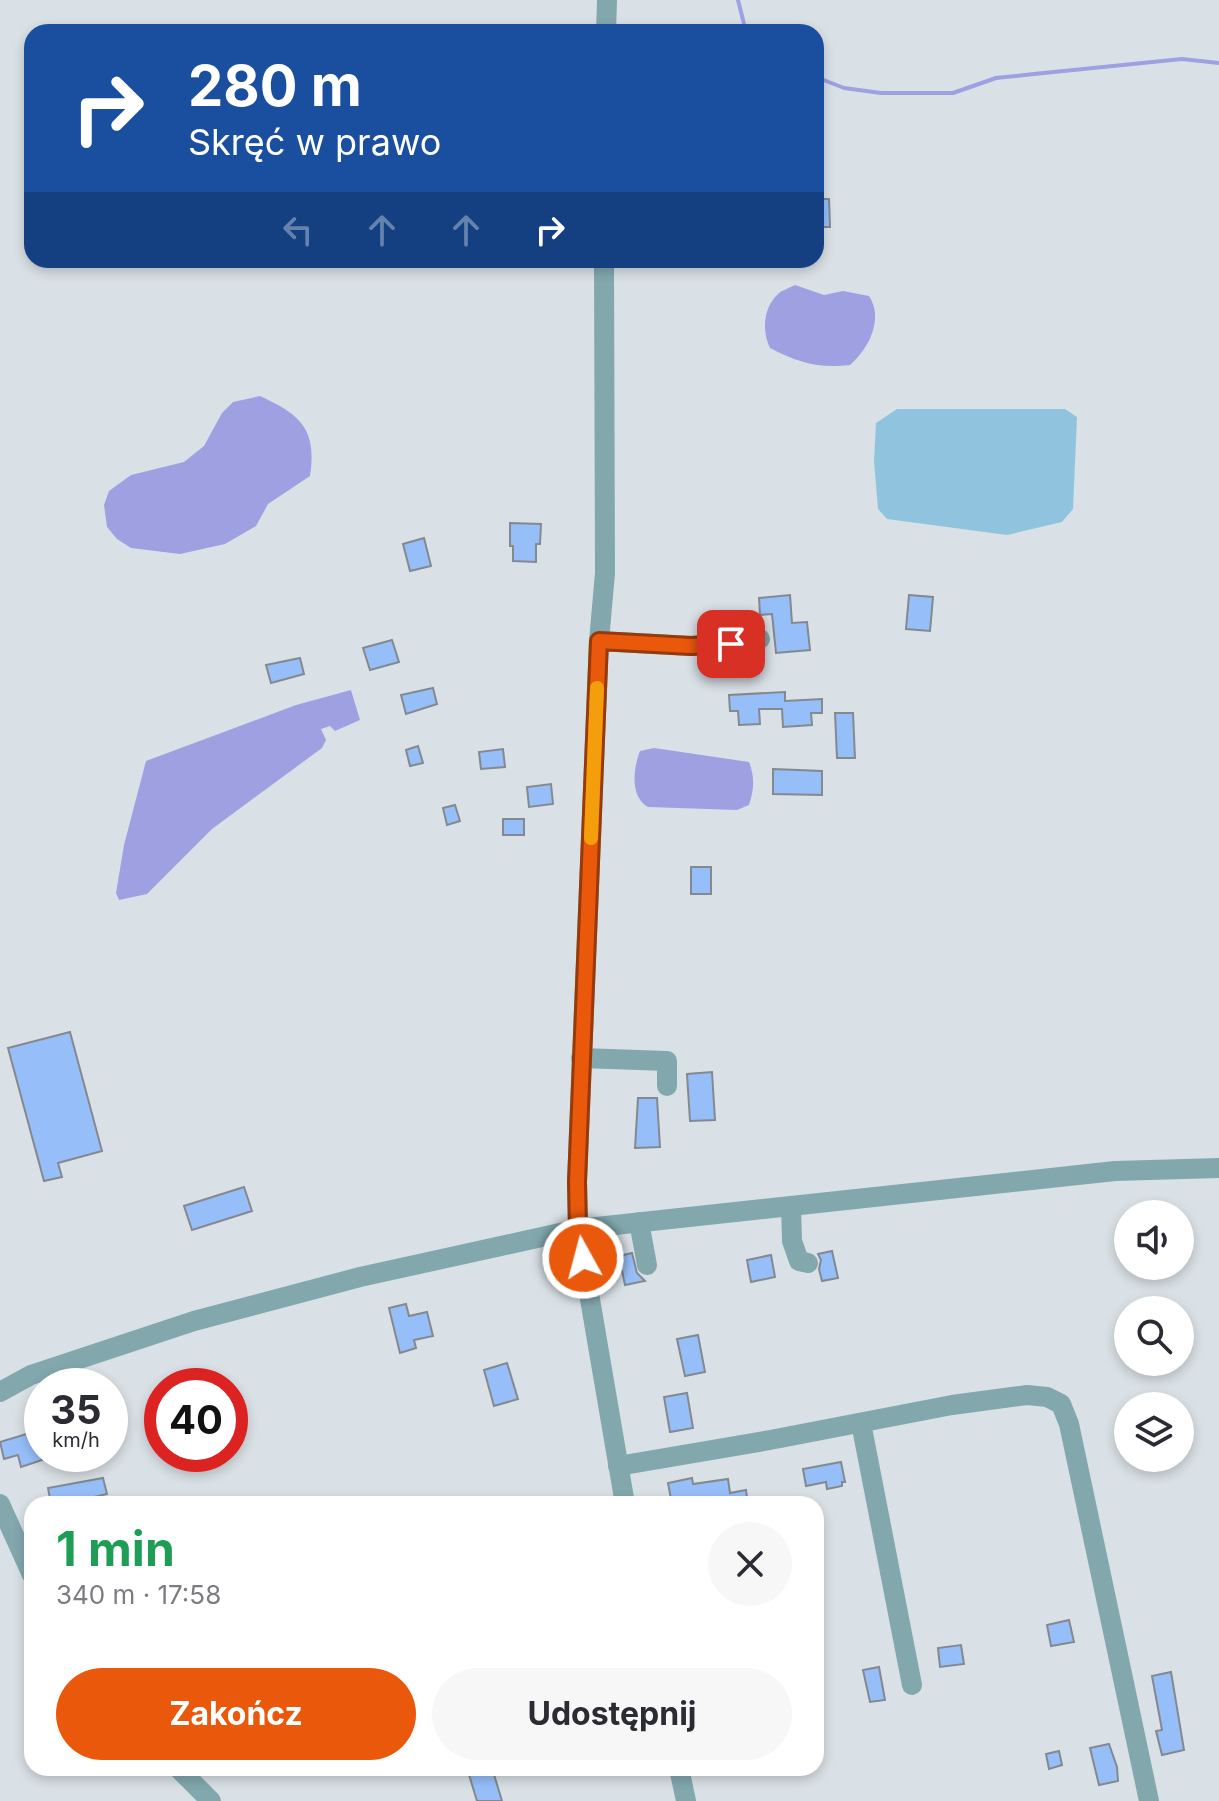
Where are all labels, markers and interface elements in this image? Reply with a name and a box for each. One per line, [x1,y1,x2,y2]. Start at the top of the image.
text: 280 m [188,52,362,120]
icon: right [56,56,160,160]
text: Skręć w prawo [188,120,441,164]
icon: left [276,208,320,252]
icon: ahead [360,208,404,252]
icon: ahead [444,208,488,252]
icon: right [528,208,572,252]
pin [697,610,765,678]
icon: arrive [709,622,753,666]
map controls [1114,1200,1194,1472]
button: sound [1114,1200,1194,1280]
position arrow [541,1216,625,1300]
button: search [1114,1296,1194,1376]
speed limit sign: 40 [144,1368,248,1472]
text: 35 [50,1385,102,1434]
button: layers [1114,1392,1194,1472]
text: km/h [52,1428,100,1452]
text: 1 min [56,1519,175,1578]
button: close [708,1522,792,1606]
text: 340 m · 17:58 [56,1579,221,1610]
button: Zakończ [56,1668,416,1760]
button: Udostępnij [432,1668,792,1760]

